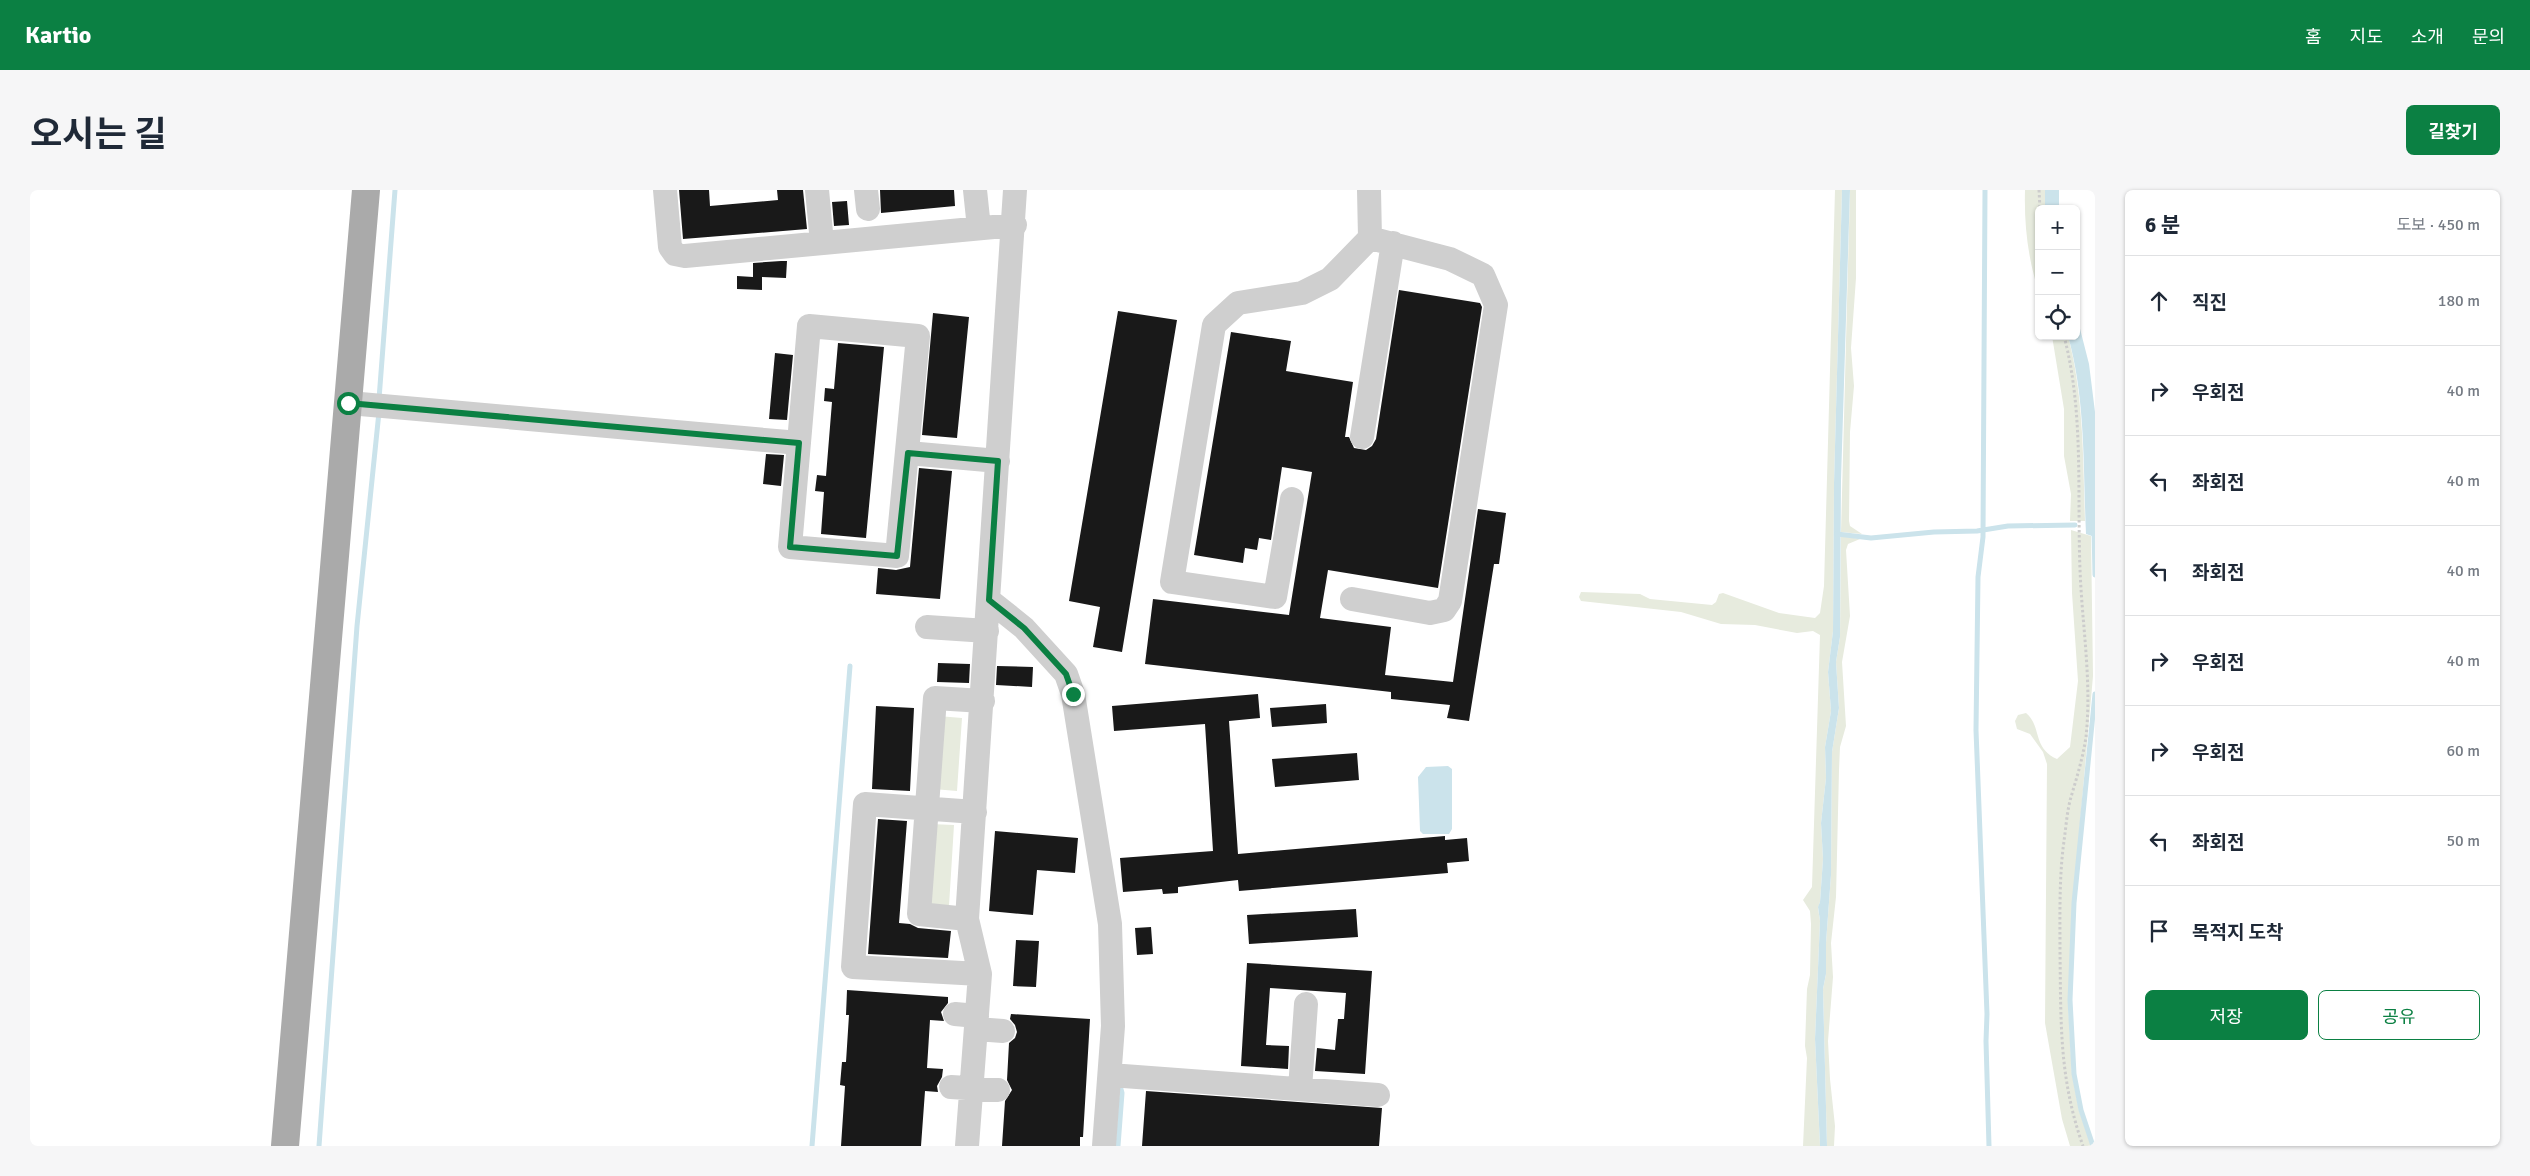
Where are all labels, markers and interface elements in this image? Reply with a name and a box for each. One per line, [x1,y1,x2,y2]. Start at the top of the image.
text: Kartio [25,20,91,50]
text: 홈 [2305,26,2322,48]
text: 지도 [2350,26,2383,48]
text: 소개 [2411,26,2444,48]
text: 문의 [2472,26,2505,48]
button: 길찾기 [2406,105,2500,155]
text: 오시는 길 [30,113,167,156]
map controls [2035,205,2080,340]
button: + [2035,205,2080,250]
text: 6 분 [2145,212,2180,238]
text: 도보 · 450 m [2396,215,2480,235]
button: − [2035,250,2080,295]
icon: ahead [2145,287,2173,315]
text: 직진 [2192,291,2227,315]
text: 180 m [2438,291,2480,311]
button: locate [2035,295,2080,340]
icon: right [2145,377,2173,405]
text: 우회전 [2192,381,2244,405]
text: 40 m [2446,381,2480,401]
route start [337,392,360,415]
icon: left [2145,467,2173,495]
text: 좌회전 [2192,471,2244,495]
text: 40 m [2446,471,2480,491]
icon: left [2145,557,2173,585]
text: 좌회전 [2192,561,2244,585]
text: 40 m [2446,561,2480,581]
icon: right [2145,647,2173,675]
text: 우회전 [2192,651,2244,675]
text: 40 m [2446,651,2480,671]
route end [1062,683,1085,706]
icon: right [2145,737,2173,765]
text: 우회전 [2192,741,2244,765]
text: 60 m [2446,741,2480,761]
icon: left [2145,827,2173,855]
text: 좌회전 [2192,831,2244,855]
text: 50 m [2446,831,2480,851]
icon: arrive [2145,917,2173,945]
text: 목적지 도착 [2192,921,2284,945]
button: 저장 [2145,990,2308,1040]
button: 공유 [2318,990,2480,1040]

